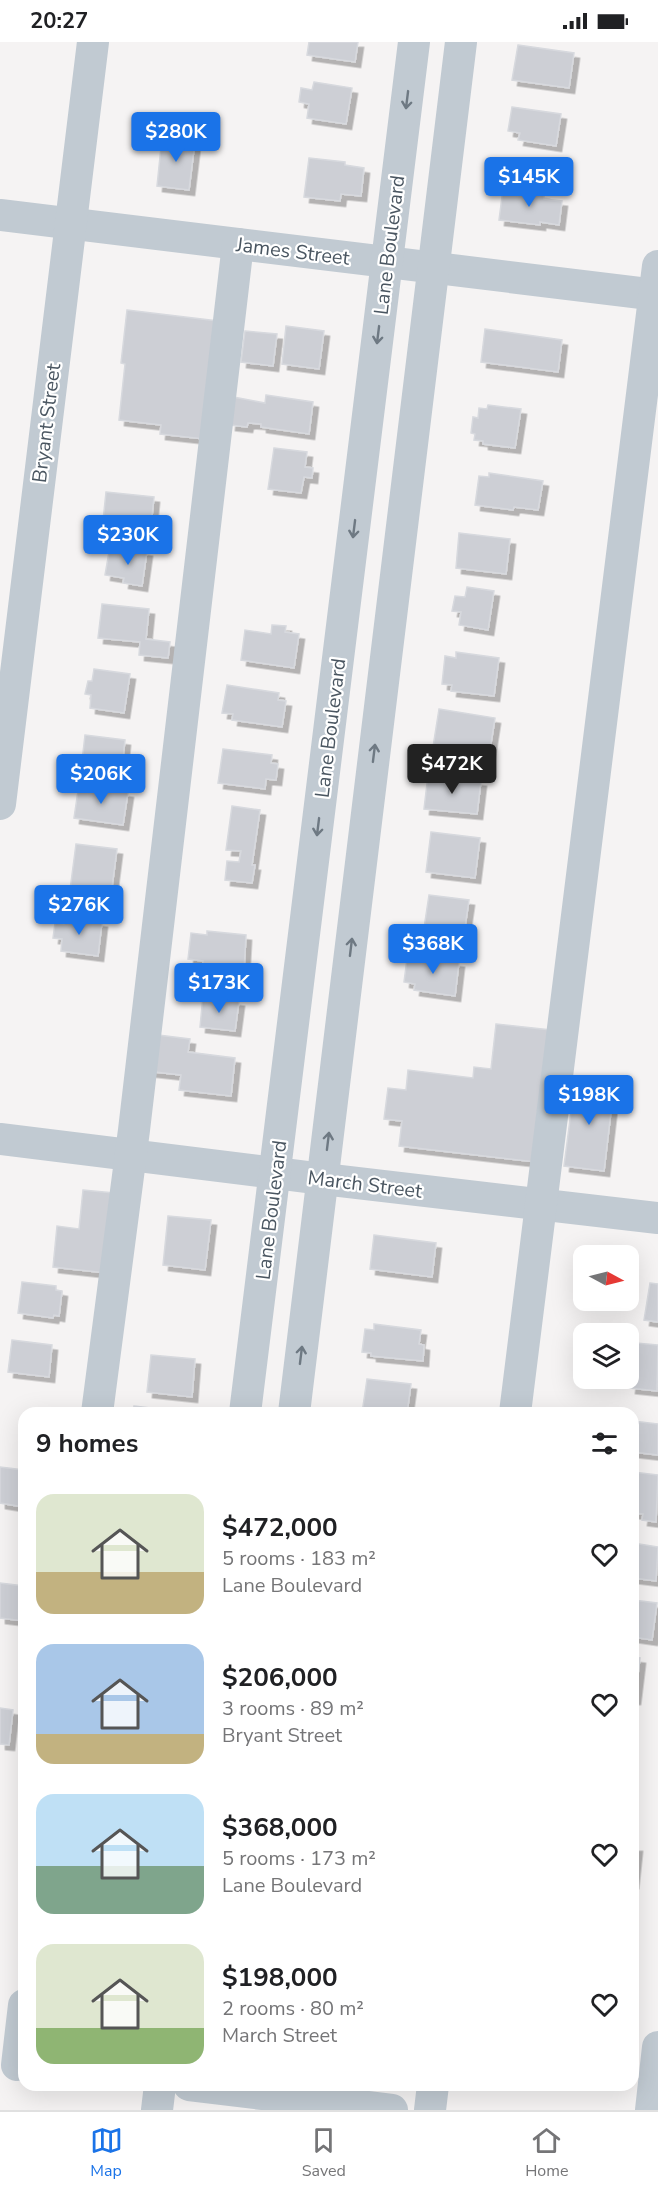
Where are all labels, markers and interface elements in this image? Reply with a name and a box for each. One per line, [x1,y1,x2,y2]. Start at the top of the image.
text: 20:27 [30,6,88,36]
one-way arrow [402,90,413,109]
pin: $280K [134,112,218,163]
text: $280K [145,118,207,145]
pin: $145K [487,157,571,208]
text: $145K [498,163,560,190]
street label: Lane Boulevard [368,174,411,316]
street label: James Street [234,231,352,272]
one-way arrow [372,325,383,345]
street label: Bryant Street [26,361,67,484]
pin: $230K [86,515,170,566]
one-way arrow [349,518,360,538]
text: $230K [97,521,159,548]
street label: Lane Boulevard [309,657,352,799]
one-way arrow [369,744,380,764]
pin: $472K [410,744,494,795]
text: $472K [421,750,483,777]
pin: $206K [59,754,143,805]
text: $206K [70,760,132,787]
one-way arrow [312,816,323,836]
pin: $276K [37,885,121,936]
text: $276K [48,891,110,918]
pin: $368K [391,924,475,975]
text: $368K [402,930,464,957]
one-way arrow [345,937,356,957]
pin: $173K [177,963,261,1014]
text: $173K [188,969,250,996]
pin: $198K [547,1075,631,1126]
text: $198K [558,1081,620,1108]
one-way arrow [322,1131,333,1151]
street label: Lane Boulevard [250,1139,293,1281]
street label: March Street [306,1164,425,1205]
north arrow [573,1245,639,1311]
map controls [573,1245,639,1389]
button: layers [573,1323,639,1389]
one-way arrow [296,1346,307,1365]
text: 9 homes [36,1426,138,1461]
icon: filters [588,1427,621,1460]
text: $472,000 [222,1510,338,1545]
icon: home [84,1518,156,1590]
icon: heart [588,1538,621,1571]
text: 5 rooms · 183 m² [222,1545,376,1572]
text: Lane Boulevard [222,1572,362,1599]
text: $206,000 [222,1660,338,1695]
icon: home [84,1668,156,1740]
icon: heart [588,1688,621,1721]
text: 3 rooms · 89 m² [222,1695,364,1722]
text: Bryant Street [222,1722,342,1749]
text: $368,000 [222,1810,338,1845]
icon: home [84,1818,156,1890]
icon: heart [588,1838,621,1871]
text: 5 rooms · 173 m² [222,1845,376,1872]
text: Lane Boulevard [222,1872,362,1899]
text: $198,000 [222,1960,338,1995]
icon: home [84,1968,156,2040]
icon: heart [588,1988,621,2021]
text: 2 rooms · 80 m² [222,1995,364,2022]
text: March Street [222,2022,337,2049]
tab: Map [90,2124,123,2182]
tab: Saved [302,2124,346,2182]
tab: Home [525,2124,568,2182]

